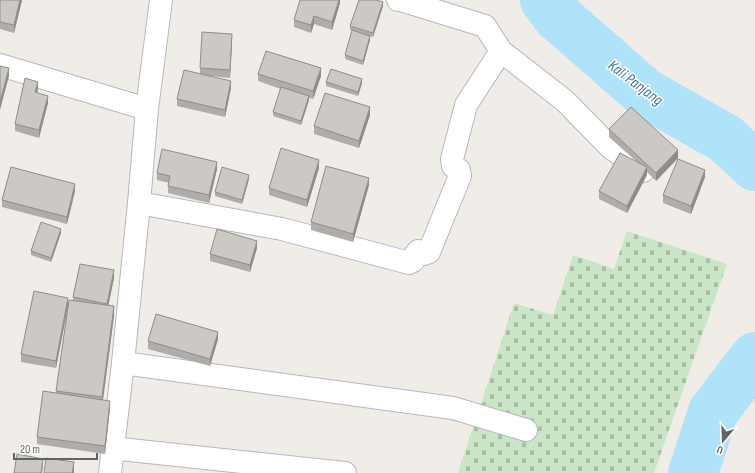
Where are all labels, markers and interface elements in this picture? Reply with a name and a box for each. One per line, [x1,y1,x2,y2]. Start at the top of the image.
water label: Kali Panjang [604,56,667,110]
north arrow [703,421,743,461]
scale bar [14,435,97,461]
text: 20 m [20,442,40,457]
text: U [715,443,725,457]

